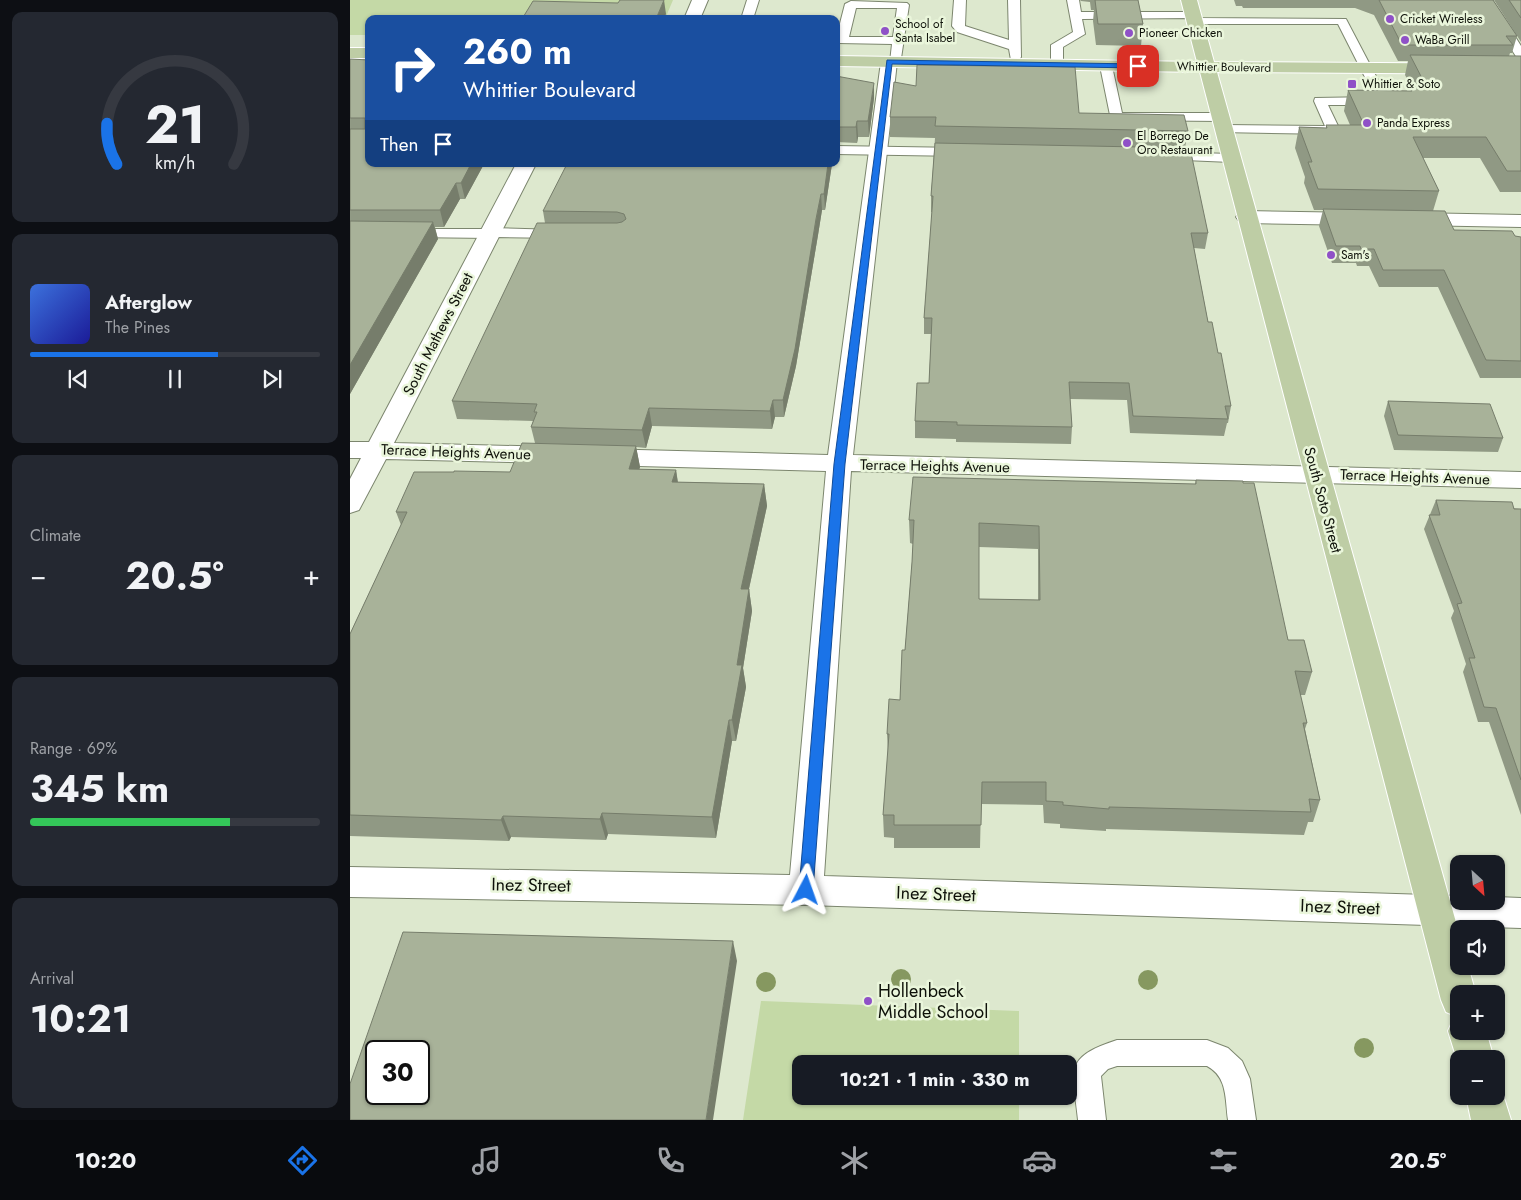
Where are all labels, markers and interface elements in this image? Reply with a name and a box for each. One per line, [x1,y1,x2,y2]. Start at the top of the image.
place label: Cricket Wireless [1400,10,1483,28]
marker: Cricket Wireless [1384,13,1396,25]
place label: School of Santa Isabel [895,15,955,47]
place label: Pioneer Chicken [1139,24,1223,42]
marker: School of Santa Isabel [879,25,891,37]
text: 260 m [463,27,572,77]
marker: Pioneer Chicken [1123,27,1135,39]
place label: WaBa Grill [1415,31,1470,49]
marker: WaBa Grill [1399,34,1411,46]
icon: right [380,35,445,100]
pin [1117,45,1159,87]
icon: arrive [1124,52,1152,80]
street label: Whittier Boulevard [1177,57,1271,77]
text: Whittier Boulevard [463,73,636,105]
place label: Whittier & Soto [1362,75,1441,93]
marker: Whittier & Soto [1346,78,1358,90]
text: 21 [145,87,205,163]
place label: Panda Express [1377,114,1450,132]
marker: Panda Express [1361,117,1373,129]
place label: El Borrego De Oro Restaurant [1137,127,1212,159]
icon: arrive [429,130,457,158]
text: Then [380,131,419,158]
marker: El Borrego De Oro Restaurant [1121,137,1133,149]
text: km/h [155,150,195,176]
place label: Sam's [1341,246,1370,264]
marker: Sam's [1325,249,1337,261]
street label: South Mathews Street [398,268,479,399]
text: Afterglow [105,289,192,316]
text: The Pines [105,316,170,339]
icon: previous [64,365,92,393]
icon: pause [161,365,189,393]
icon: next [258,365,286,393]
street label: Terrace Heights Avenue [381,438,531,466]
street label: South Soto Street [1298,445,1348,556]
street label: Terrace Heights Avenue [860,454,1010,478]
street label: Terrace Heights Avenue [1340,463,1490,491]
text: Climate [30,524,81,547]
text: 20.5° [126,548,224,603]
text: − [30,555,47,596]
text: + [303,555,320,596]
text: Range · 69% [30,737,117,760]
text: 345 km [30,761,169,816]
north arrow [1450,855,1505,910]
map controls [1450,855,1505,1105]
position arrow [779,863,831,915]
street label: Inez Street [491,871,572,899]
street label: Inez Street [896,880,977,908]
street label: Inez Street [1300,893,1381,921]
button: sound [1450,920,1505,975]
text: Arrival [30,967,74,990]
place label: Hollenbeck Middle School [878,978,988,1025]
button: + [1450,985,1505,1040]
text: 10:21 [30,991,131,1046]
marker: Hollenbeck Middle School [862,995,874,1007]
speed limit sign: 30 [365,1040,430,1105]
button: − [1450,1050,1505,1105]
text: 10:21 · 1 min · 330 m [839,1066,1030,1093]
icon: directions [285,1143,320,1178]
icon: music [469,1143,504,1178]
icon: phone [653,1143,688,1178]
icon: climate [837,1143,872,1178]
icon: car [1022,1143,1057,1178]
icon: filters [1206,1143,1241,1178]
text: 10:20 [75,1144,136,1176]
text: 20.5° [1390,1144,1446,1176]

